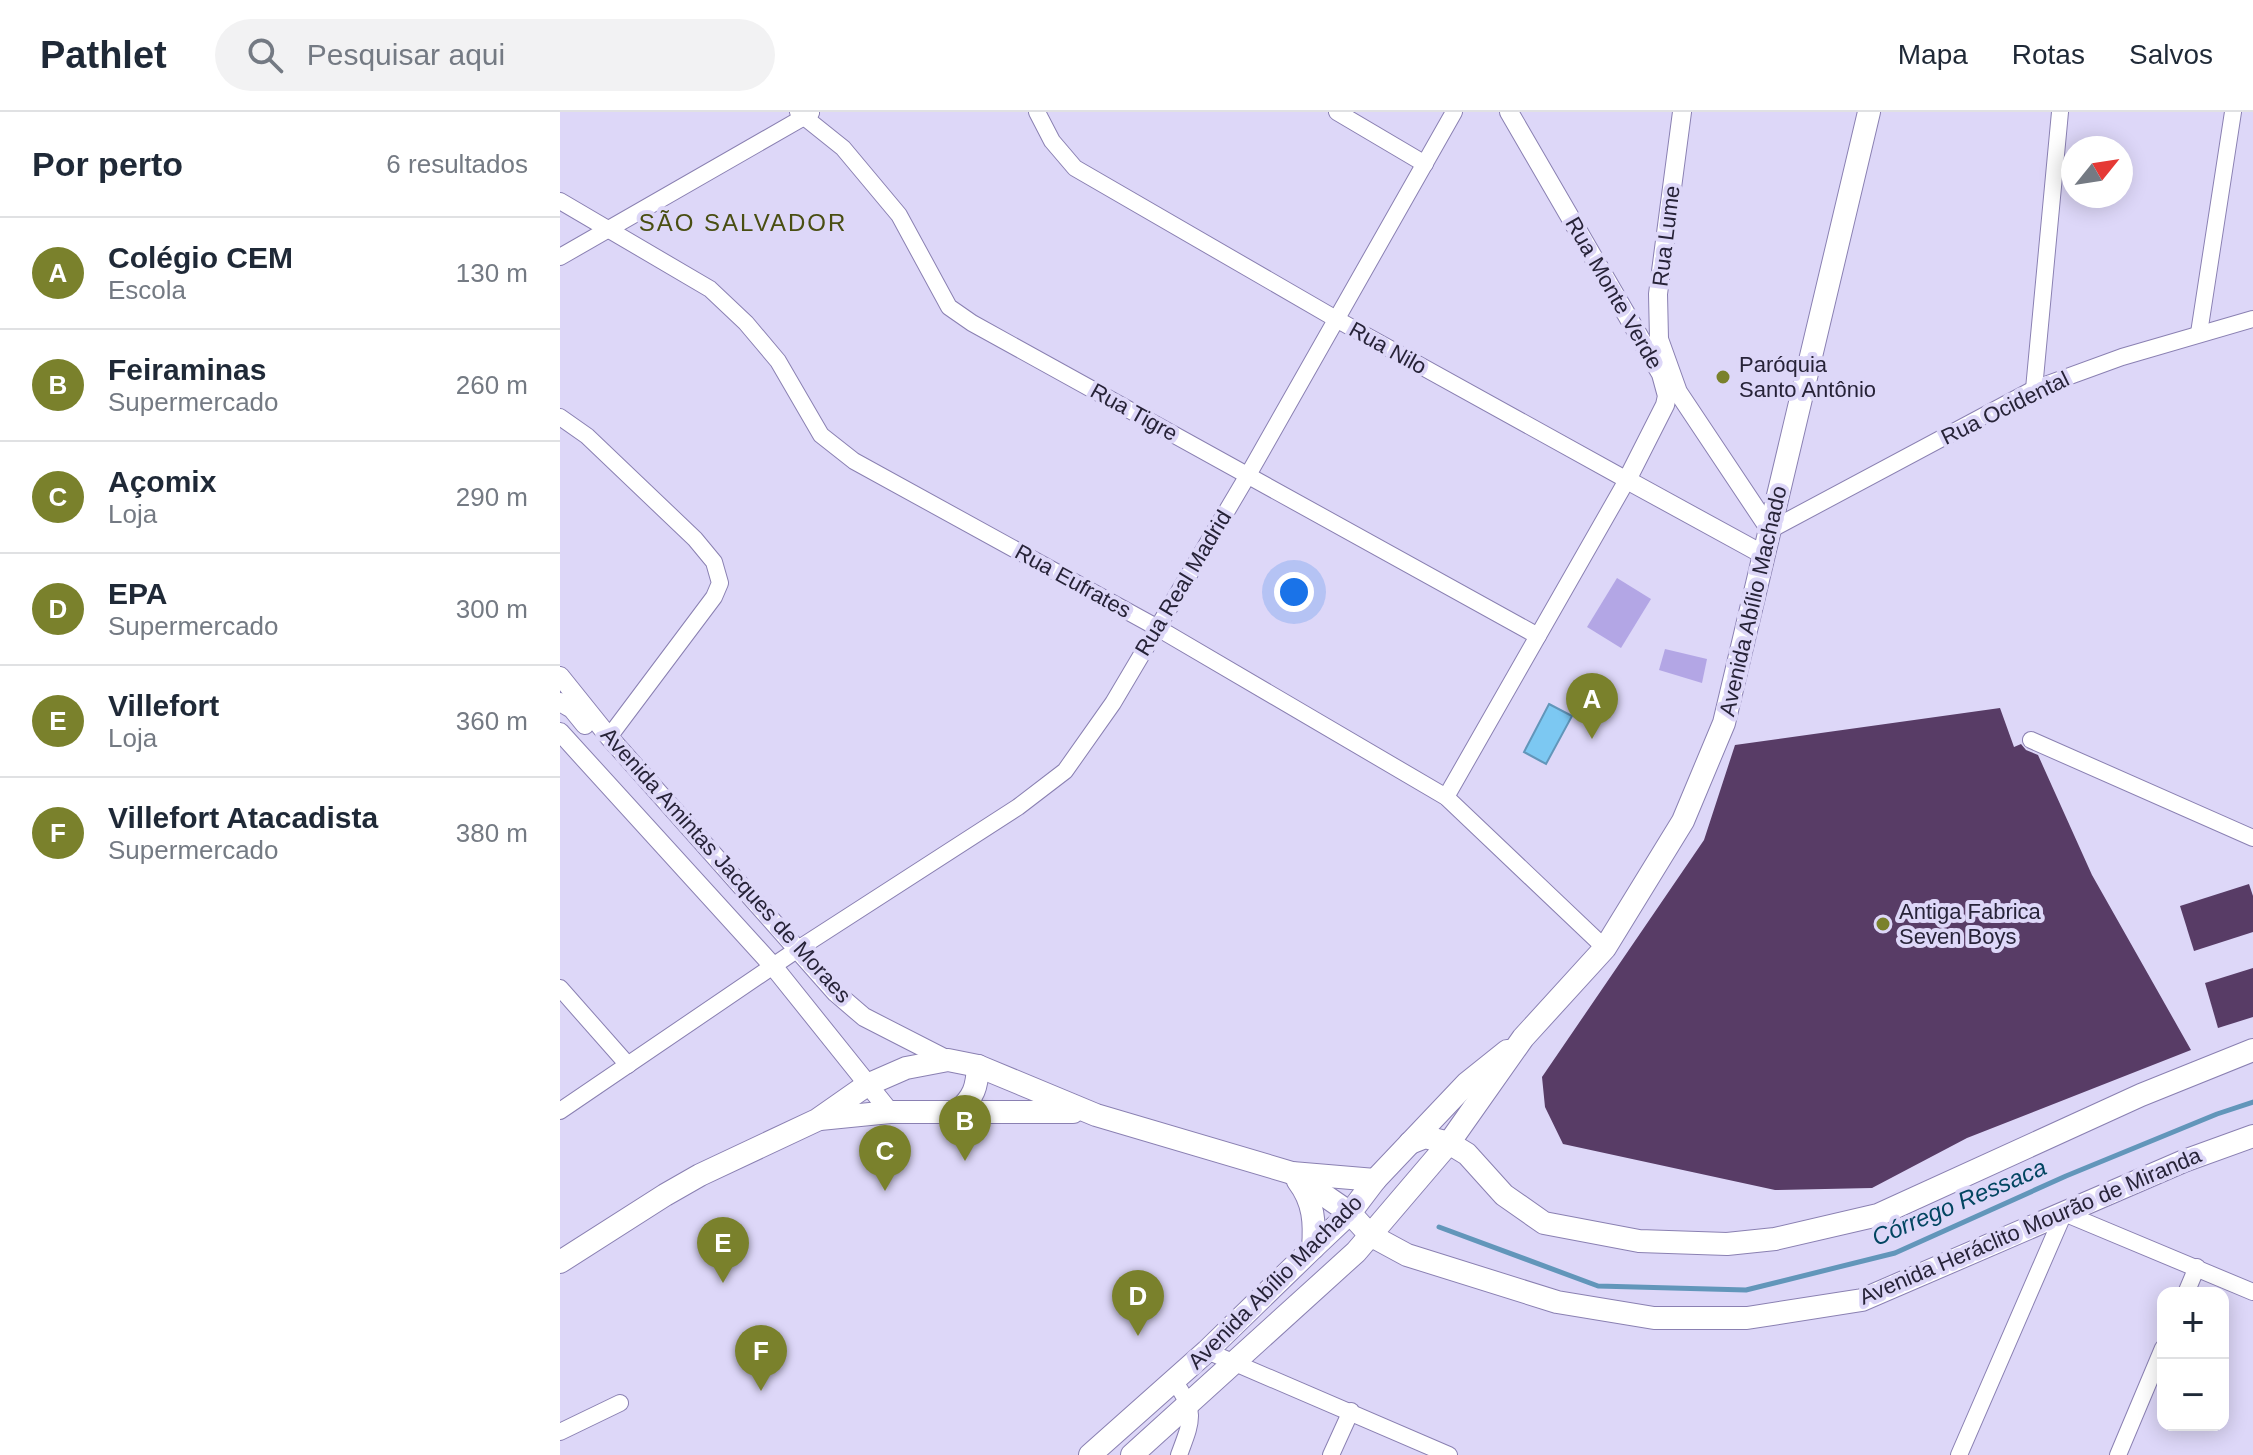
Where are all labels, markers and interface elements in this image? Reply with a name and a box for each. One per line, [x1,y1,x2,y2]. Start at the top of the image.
search box [215,19,775,91]
icon: search [243,33,287,77]
text: Pathlet [40,34,167,76]
text: Pesquisar aqui [307,38,505,71]
text: Mapa [1898,39,1968,70]
text: Rotas [2012,39,2085,70]
text: Salvos [2129,39,2213,70]
north arrow [2061,136,2133,208]
text: Por perto [32,145,183,183]
text: 6 resultados [386,149,528,179]
street label: Rua Lume [1647,184,1685,288]
district label: SÃO SALVADOR [639,209,847,236]
street label: Rua Monte Verde [1560,213,1668,373]
text: Colégio CEM [108,241,293,274]
text: A [49,258,67,288]
text: 130 m [456,258,528,288]
text: Escola [108,275,186,305]
street label: Rua Nilo [1345,317,1431,379]
place label: Paróquia Santo Antônio [1739,352,1876,402]
text: Feiraminas [108,353,266,386]
street label: Rua Ocidental [1937,366,2073,450]
marker: Paróquia Santo Antônio [1714,368,1732,386]
text: B [49,370,67,400]
text: 260 m [456,370,528,400]
street label: Rua Tigre [1086,378,1182,446]
text: Supermercado [108,387,279,417]
text: Açomix [108,465,216,498]
text: C [49,482,67,512]
text: 290 m [456,482,528,512]
street label: Avenida Abílio Machado [1714,483,1792,719]
text: Loja [108,499,157,529]
street label: Rua Real Madrid [1130,506,1236,660]
street label: Rua Eufrates [1011,539,1135,623]
your location [1274,572,1314,612]
text: EPA [108,577,167,610]
text: D [49,594,67,624]
text: 300 m [456,594,528,624]
text: Supermercado [108,611,279,641]
pin: A [1566,673,1618,739]
text: Villefort [108,689,219,722]
text: E [49,706,67,736]
text: 360 m [456,706,528,736]
street label: Avenida Amintas Jacques de Moraes [596,722,856,1008]
text: Loja [108,723,157,753]
text: Villefort Atacadista [108,801,378,834]
text: F [50,818,66,848]
text: 380 m [456,818,528,848]
text: Supermercado [108,835,279,865]
place label: Antiga Fabrica Seven Boys [1899,899,2042,949]
marker: Antiga Fabrica Seven Boys [1874,915,1892,933]
pin: B [939,1095,991,1161]
pin: C [859,1125,911,1191]
street label: Avenida Heráclito Mourão de Miranda [1855,1142,2205,1310]
water label: Córrego Ressaca [1868,1153,2050,1251]
street label: Avenida Abílio Machado [1183,1190,1367,1374]
pin: E [697,1217,749,1283]
pin: D [1112,1270,1164,1336]
map controls [2157,1287,2229,1431]
button: + [2157,1287,2229,1359]
pin: F [735,1325,787,1391]
button: − [2157,1359,2229,1431]

